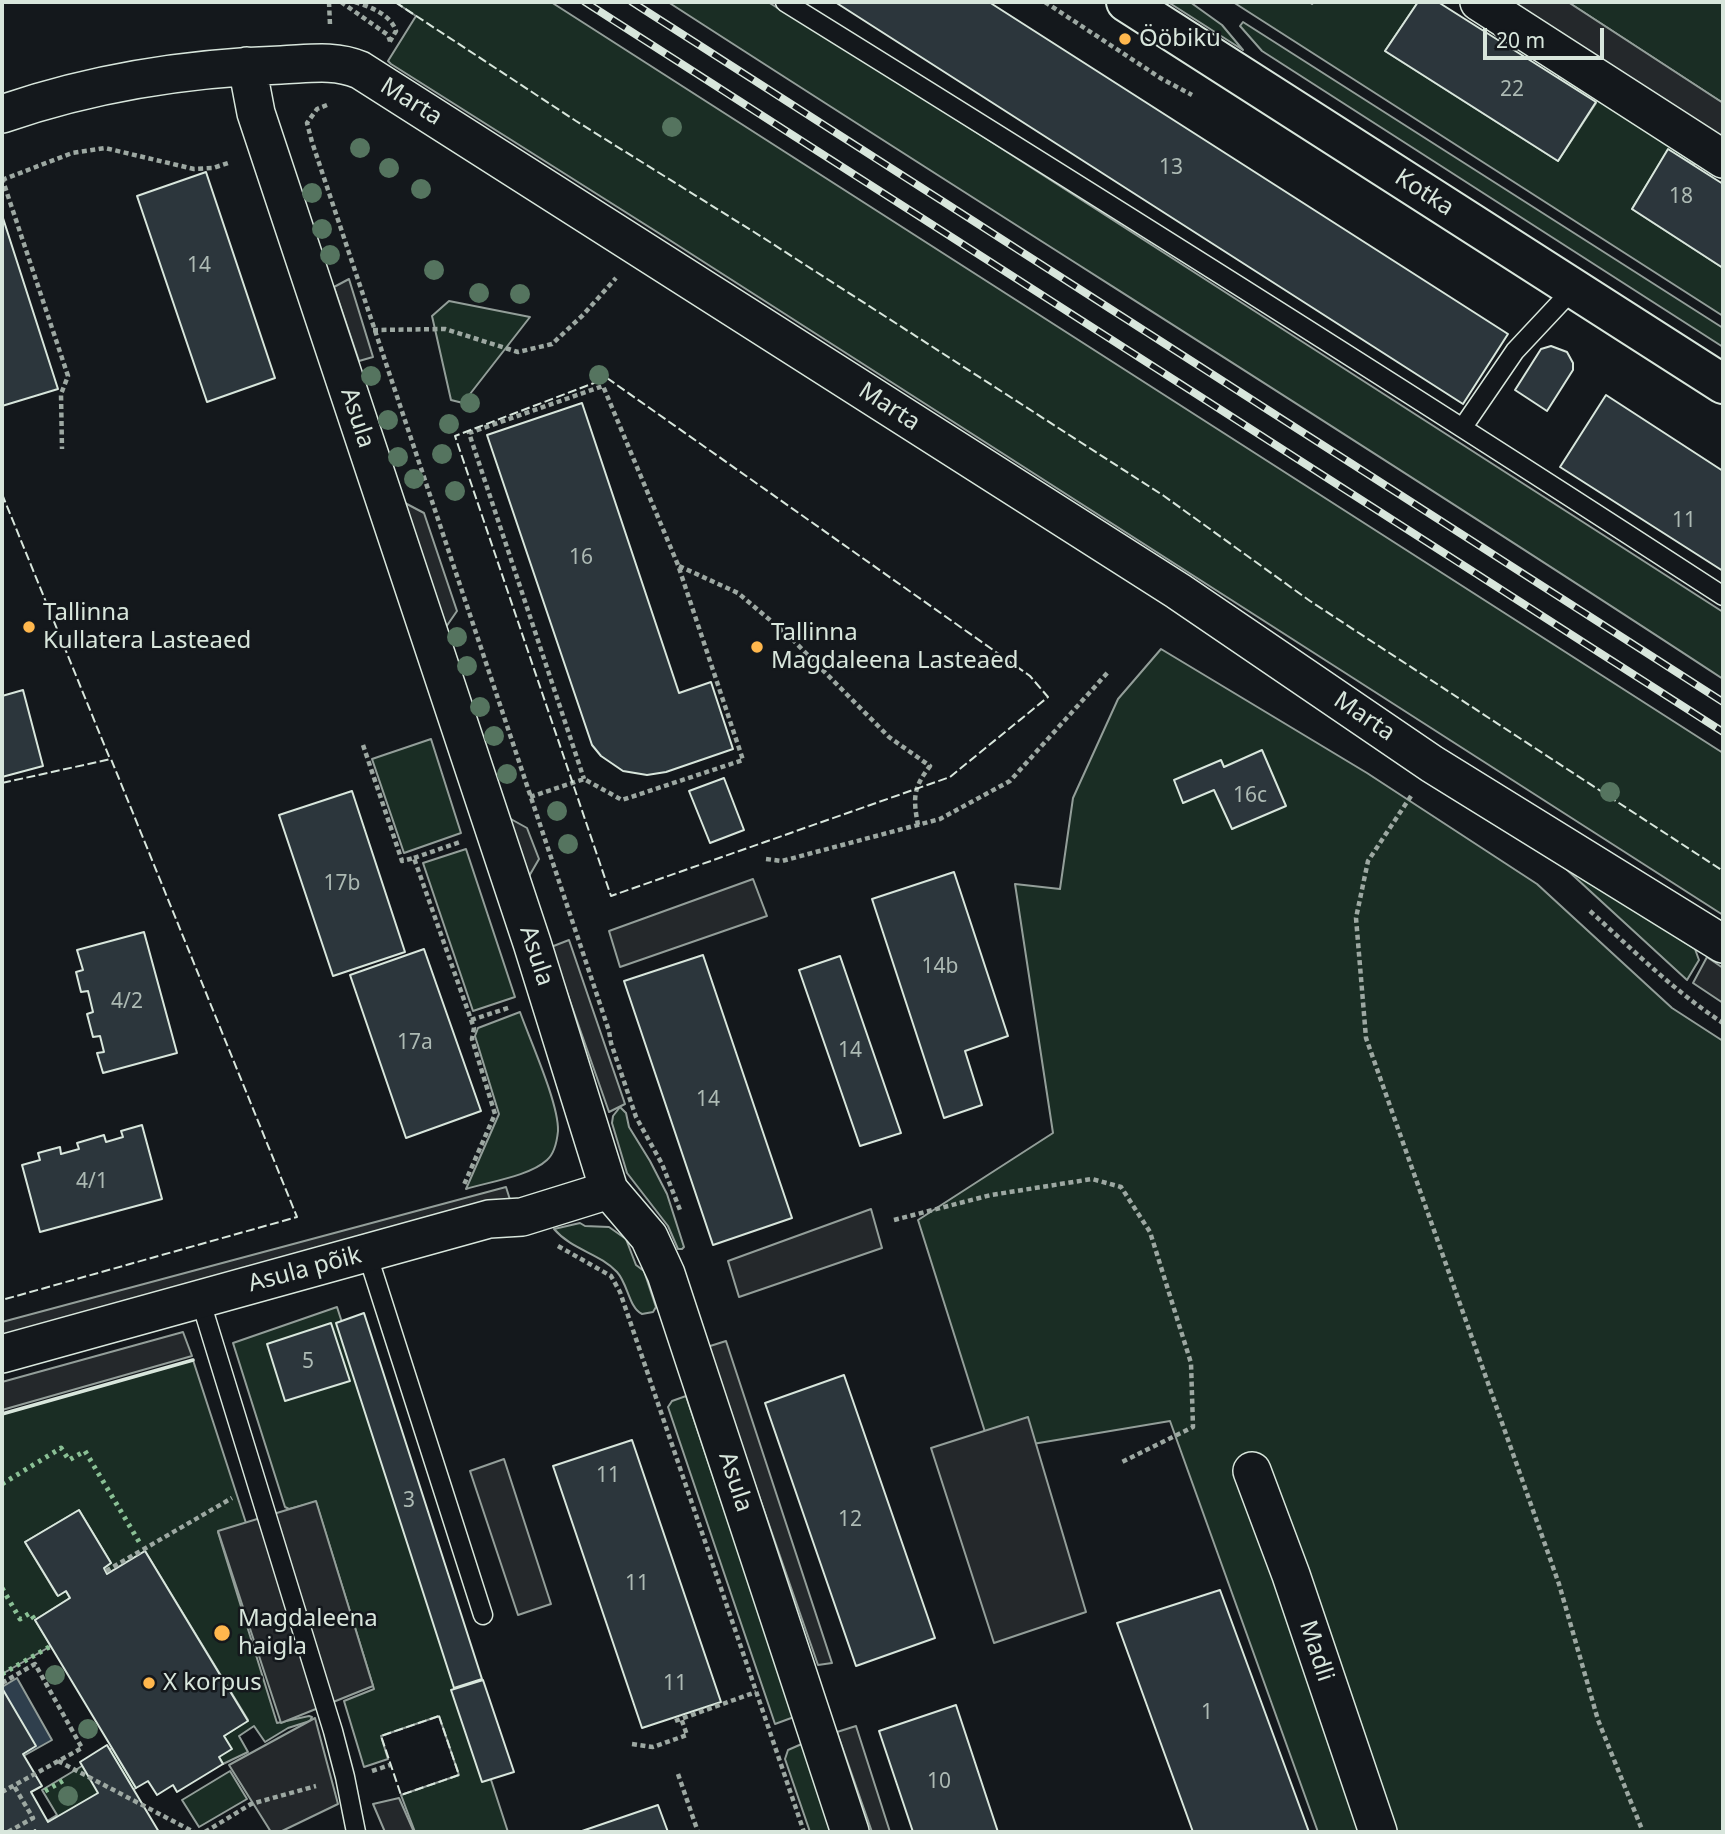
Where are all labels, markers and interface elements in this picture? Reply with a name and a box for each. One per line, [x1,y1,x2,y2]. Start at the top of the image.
scale bar [1487,14,1608,58]
place label: Ööbiku [1139,25,1221,53]
text: 20 m [1496,26,1545,54]
marker: Ööbiku [1117,31,1133,47]
street label: Marta [375,72,447,132]
house number: 22 [1500,77,1524,103]
house number: 13 [1159,155,1183,181]
street label: Kotka [1389,163,1459,223]
house number: 18 [1669,184,1693,210]
house number: 14 [187,253,211,279]
street label: Marta [853,377,925,437]
street label: Asula [334,384,380,452]
house number: 11 [1672,508,1696,534]
house number: 16 [569,545,593,571]
place label: Tallinna Kullatera Lasteaed [43,599,251,655]
marker: Tallinna Kullatera Lasteaed [21,619,37,635]
place label: Tallinna Magdaleena Lasteaed [771,619,1019,675]
marker: Tallinna Magdaleena Lasteaed [749,639,765,655]
street label: Marta [1328,686,1400,748]
house number: 16c [1233,783,1267,809]
house number: 17b [324,871,360,897]
street label: Asula [513,922,559,990]
house number: 14b [922,954,958,980]
house number: 4/2 [111,989,143,1015]
house number: 17a [397,1030,433,1056]
house number: 14 [838,1038,862,1064]
house number: 14 [696,1087,720,1113]
house number: 4/1 [76,1169,108,1195]
street label: Asula põik [245,1241,365,1299]
house number: 5 [302,1349,314,1375]
street label: Asula [712,1448,758,1516]
house number: 11 [596,1463,620,1489]
house number: 3 [403,1488,415,1514]
house number: 12 [838,1507,862,1533]
house number: 11 [625,1571,649,1597]
place label: Magdaleena haigla [238,1605,378,1661]
street label: Madli [1293,1617,1339,1685]
marker: Magdaleena haigla [212,1623,232,1643]
place label: X korpus [163,1669,262,1697]
house number: 11 [663,1671,687,1697]
marker: X korpus [141,1675,157,1691]
house number: 1 [1201,1700,1213,1726]
house number: 10 [927,1769,951,1795]

